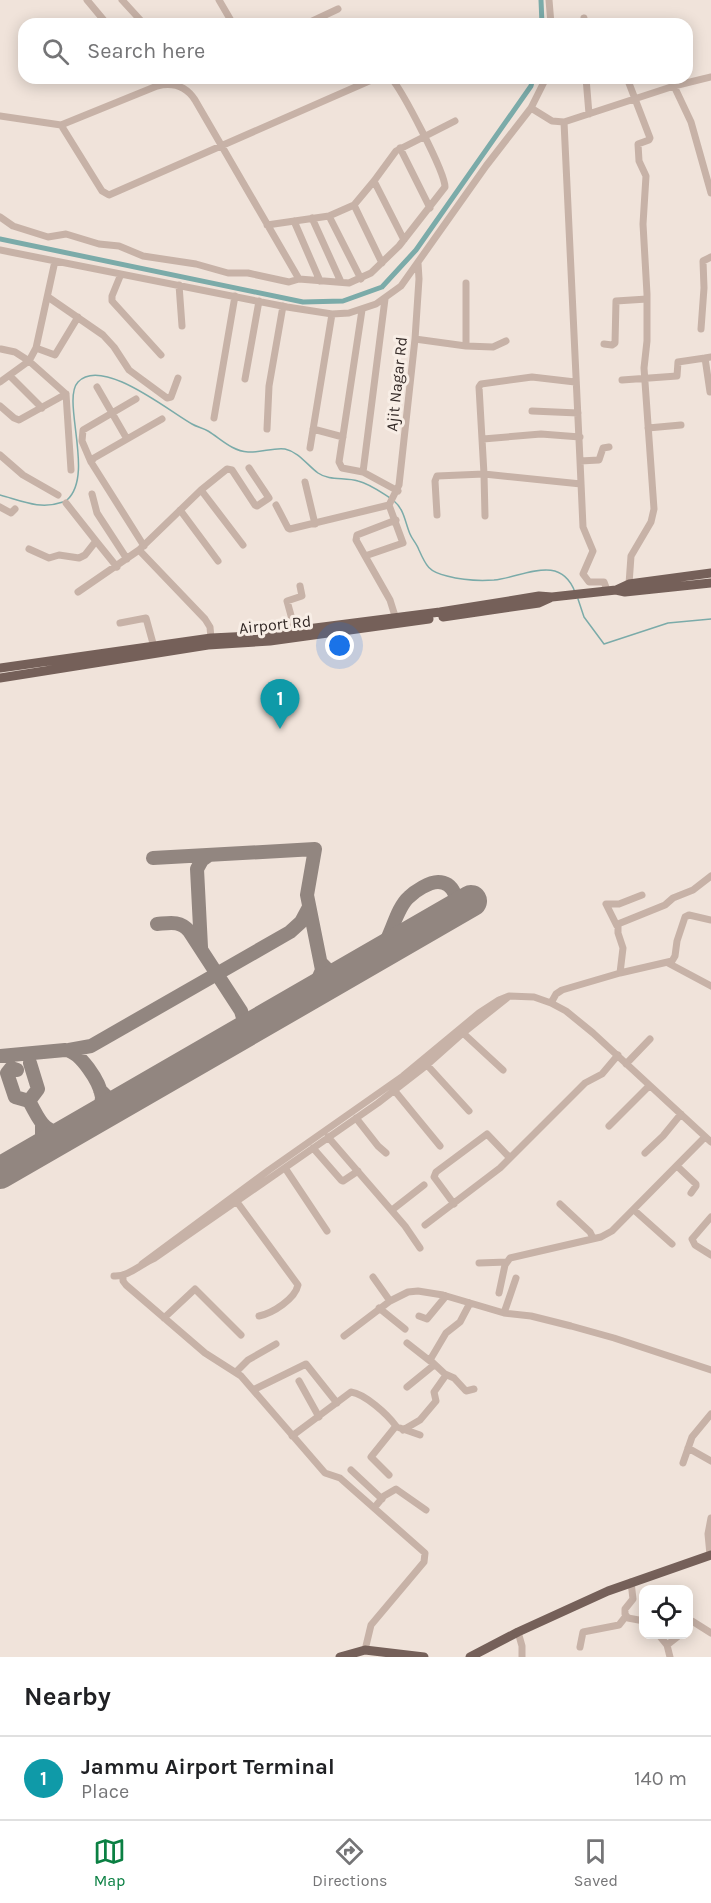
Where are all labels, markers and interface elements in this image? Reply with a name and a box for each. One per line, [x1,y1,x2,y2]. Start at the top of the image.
search box [18,18,693,84]
icon: search [39,35,72,68]
text: Search here [87,38,205,64]
street label: Ajit Nagar Rd [382,336,411,432]
street label: Airport Rd [238,611,312,638]
your location [325,631,354,660]
pin: 1 [260,680,300,729]
map controls [639,1585,693,1639]
button: locate [639,1585,693,1639]
text: Nearby [24,1681,111,1712]
text: Jammu Airport Terminal [81,1754,335,1780]
text: 1 [40,1767,47,1790]
text: 140 m [634,1767,687,1790]
text: Place [81,1780,129,1803]
tab: Map [93,1835,126,1890]
tab: Directions [312,1835,387,1890]
tab: Saved [574,1835,618,1890]

